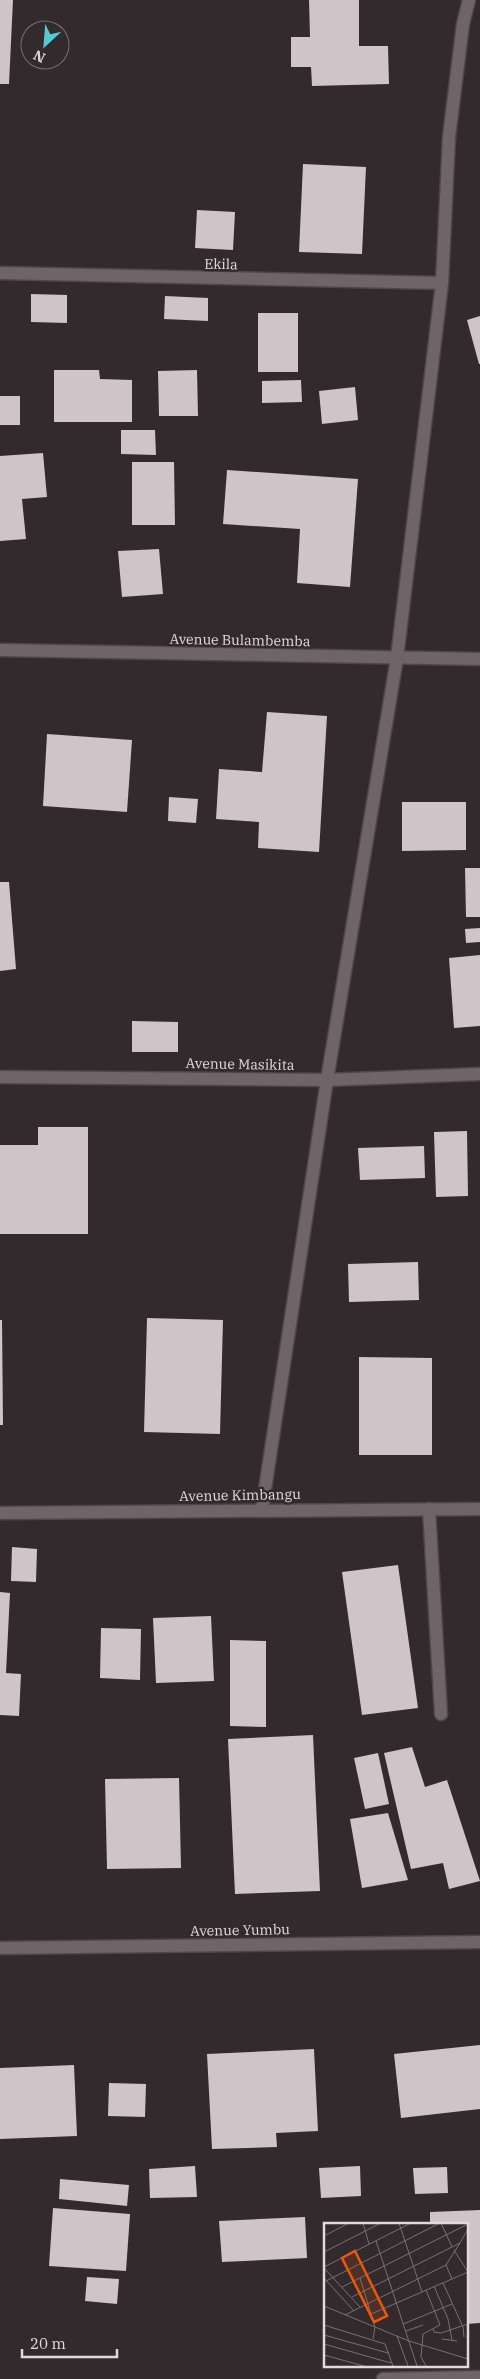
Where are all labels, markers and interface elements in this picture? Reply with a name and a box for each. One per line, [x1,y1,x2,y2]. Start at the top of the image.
north arrow [20,20,70,70]
text: N [30,46,48,67]
street label: Ekila [204,255,238,273]
street label: Avenue Bulambemba [169,630,311,650]
street label: Avenue Masikita [185,1054,295,1074]
street label: Avenue Kimbangu [179,1485,301,1505]
street label: Avenue Yumbu [190,1920,290,1940]
inset map [324,2223,468,2366]
scale bar [22,2326,118,2358]
text: 20 m [30,2334,66,2353]

